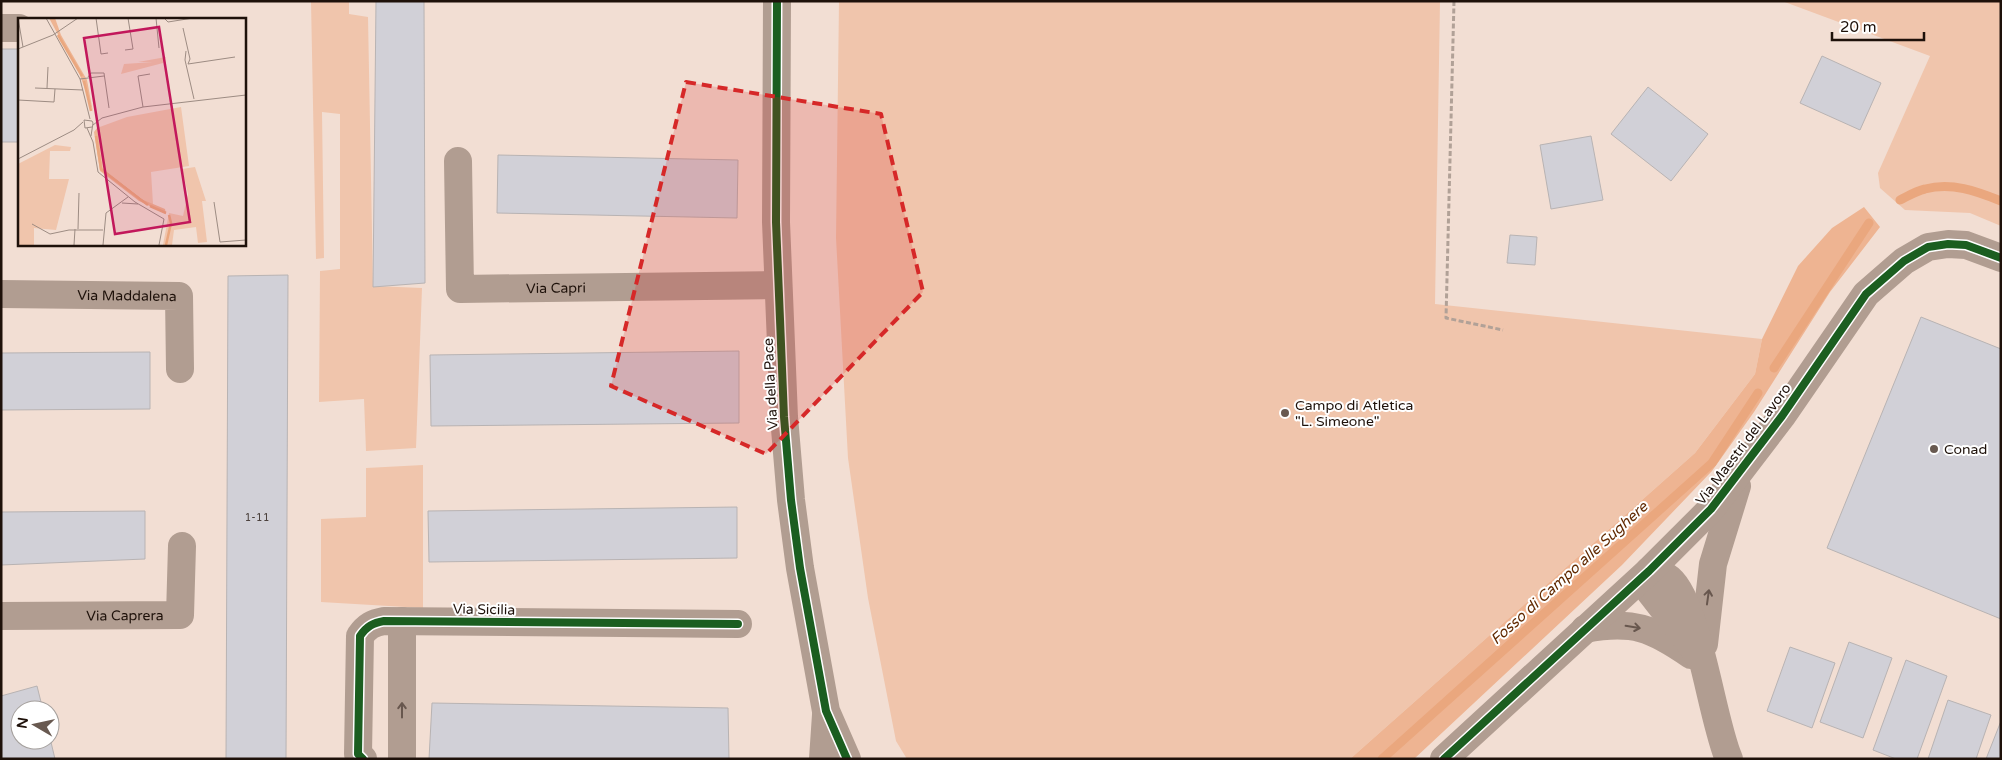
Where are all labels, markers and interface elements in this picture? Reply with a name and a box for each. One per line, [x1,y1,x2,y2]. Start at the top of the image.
scale bar [1832,10,1924,42]
inset map [18,18,245,245]
text: 20 m [1840,18,1877,36]
street label: Via Capri [526,279,586,297]
street label: Via Maddalena [77,287,177,305]
street label: Via della Pace [760,337,781,430]
street label: Via Maestri del Lavoro [1692,380,1795,508]
place label: Campo di Atletica "L. Simeone" [1295,397,1413,430]
marker: Campo di Atletica "L. Simeone" [1279,407,1291,419]
place label: Conad [1944,441,1987,458]
marker: Conad [1928,443,1940,455]
water label: Fosso di Campo alle Sughere [1487,497,1652,648]
house number: 1-11 [244,511,270,524]
one-way arrow [1703,590,1713,606]
street label: Via Sicilia [453,600,515,619]
street label: Via Caprera [86,607,164,625]
one-way arrow [1625,622,1641,632]
north arrow [10,700,60,750]
one-way arrow [397,702,407,718]
text: N [13,716,32,730]

